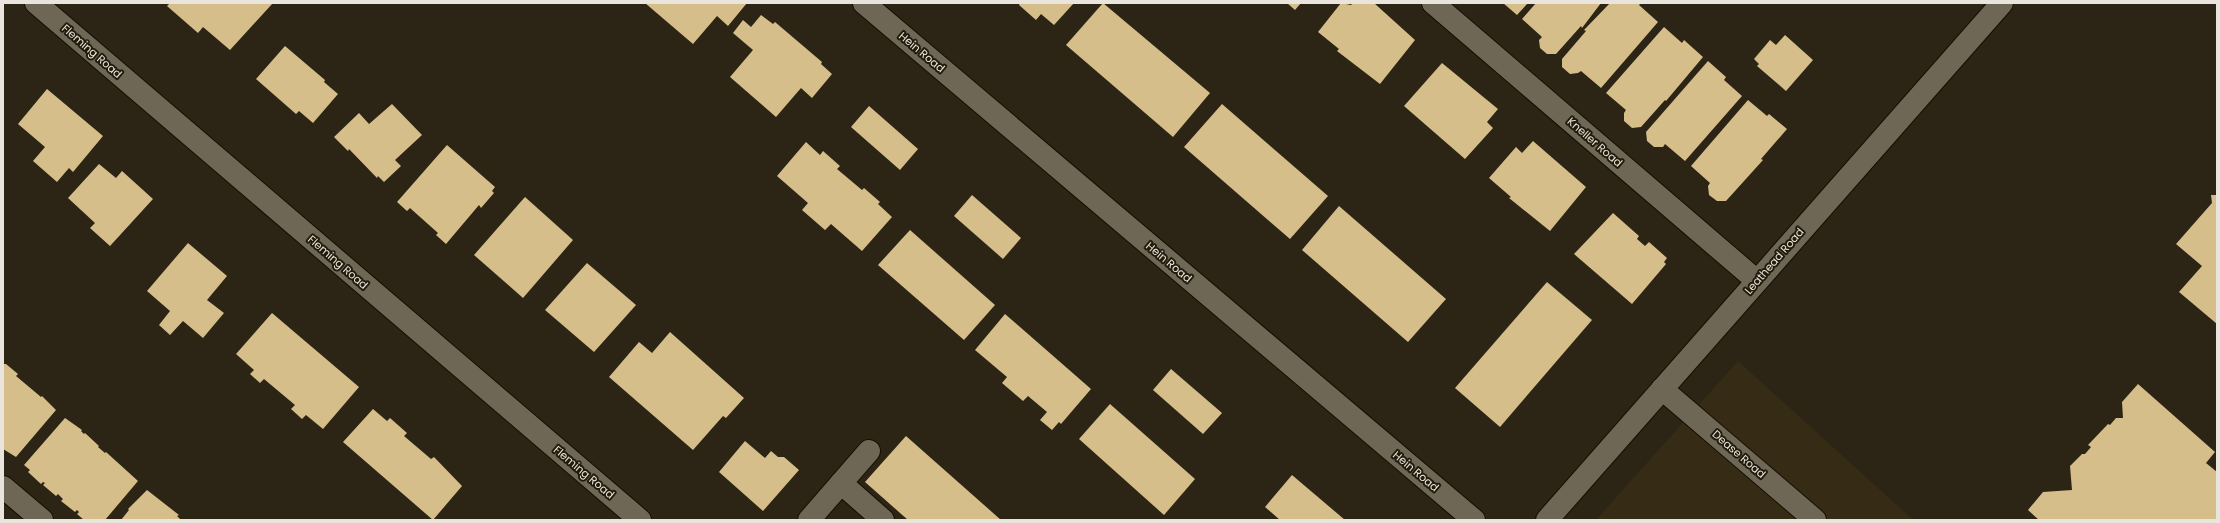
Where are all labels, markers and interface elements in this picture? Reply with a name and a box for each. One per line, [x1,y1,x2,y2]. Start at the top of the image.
street label: Fleming Road [58,20,126,82]
street label: Hein Road [896,28,948,76]
street label: Kneller Road [1564,114,1626,170]
street label: Leathead Road [1741,224,1807,298]
street label: Fleming Road [304,231,372,293]
street label: Hein Road [1143,238,1195,286]
street label: Dease Road [1709,426,1769,482]
street label: Fleming Road [550,442,618,502]
street label: Hein Road [1390,447,1442,495]

